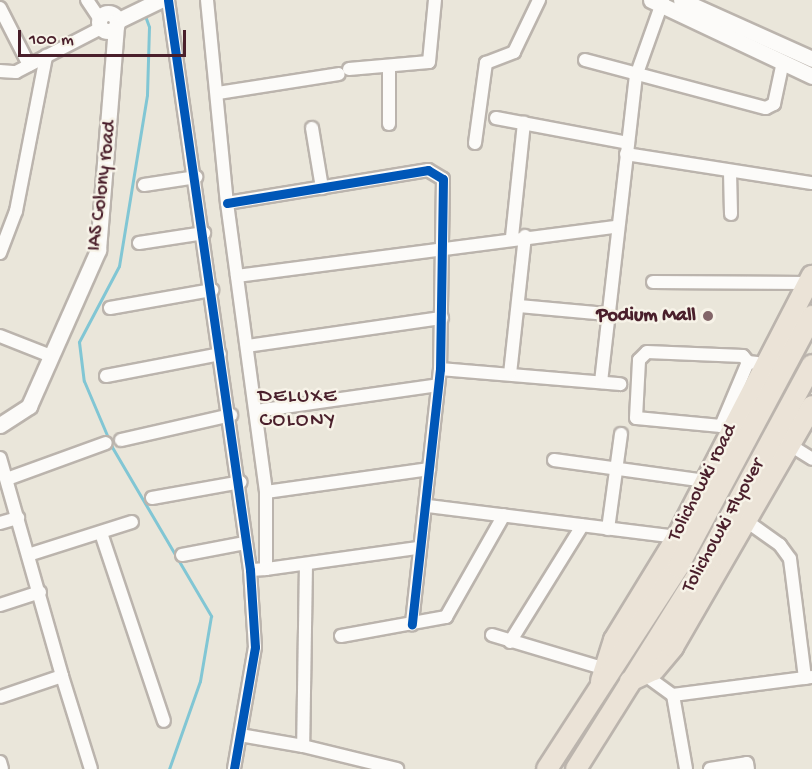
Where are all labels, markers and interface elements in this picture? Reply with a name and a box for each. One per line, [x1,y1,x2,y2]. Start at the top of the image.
scale bar [21,18,189,56]
text: 100 m [29,30,74,51]
street label: IAS Colony road [83,120,123,252]
place label: Podium Mall [596,304,696,328]
marker: Podium Mall [701,309,715,323]
district label: DELUXE COLONY [258,385,338,435]
street label: Tolichowki road [663,420,743,546]
street label: Tolichowki Flyover [677,455,771,597]

